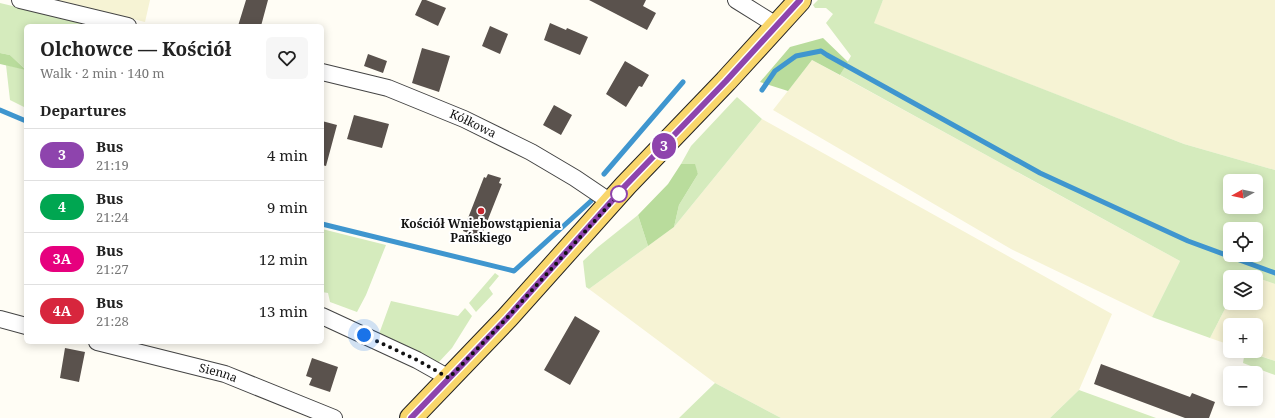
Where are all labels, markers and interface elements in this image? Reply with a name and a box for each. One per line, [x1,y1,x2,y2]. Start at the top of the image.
text: Olchowce — Kościół [40,36,231,62]
button: heart [266,37,308,79]
text: Walk · 2 min · 140 m [40,64,165,82]
text: Departures [40,100,126,120]
street label: Kółkowa [447,105,500,142]
line badge: 3 [651,133,677,159]
text: Bus [96,136,123,156]
text: 3 [660,136,668,155]
text: 3 [58,145,66,164]
text: 4 min [267,145,308,165]
text: 21:19 [96,156,129,174]
north arrow [1223,174,1263,214]
map controls [1223,174,1263,406]
unlabelled marker [610,185,628,203]
text: Bus [96,188,123,208]
text: 4 [58,197,66,216]
text: 9 min [267,197,308,217]
marker: Kościół Wniebowstąpienia Pańskiego [476,206,486,216]
text: 21:24 [96,208,129,226]
place label: Kościół Wniebowstąpienia Pańskiego [401,215,561,246]
button: locate [1223,222,1263,262]
text: Bus [96,240,123,260]
text: 3A [53,249,71,268]
text: 12 min [259,249,308,269]
text: 21:27 [96,260,129,278]
button: layers [1223,270,1263,310]
text: Bus [96,292,123,312]
text: 4A [53,301,71,320]
text: 13 min [259,301,308,321]
text: 21:28 [96,312,129,330]
button: + [1223,318,1263,358]
your location [354,325,374,345]
street label: Sienna [197,359,240,386]
button: − [1223,366,1263,406]

